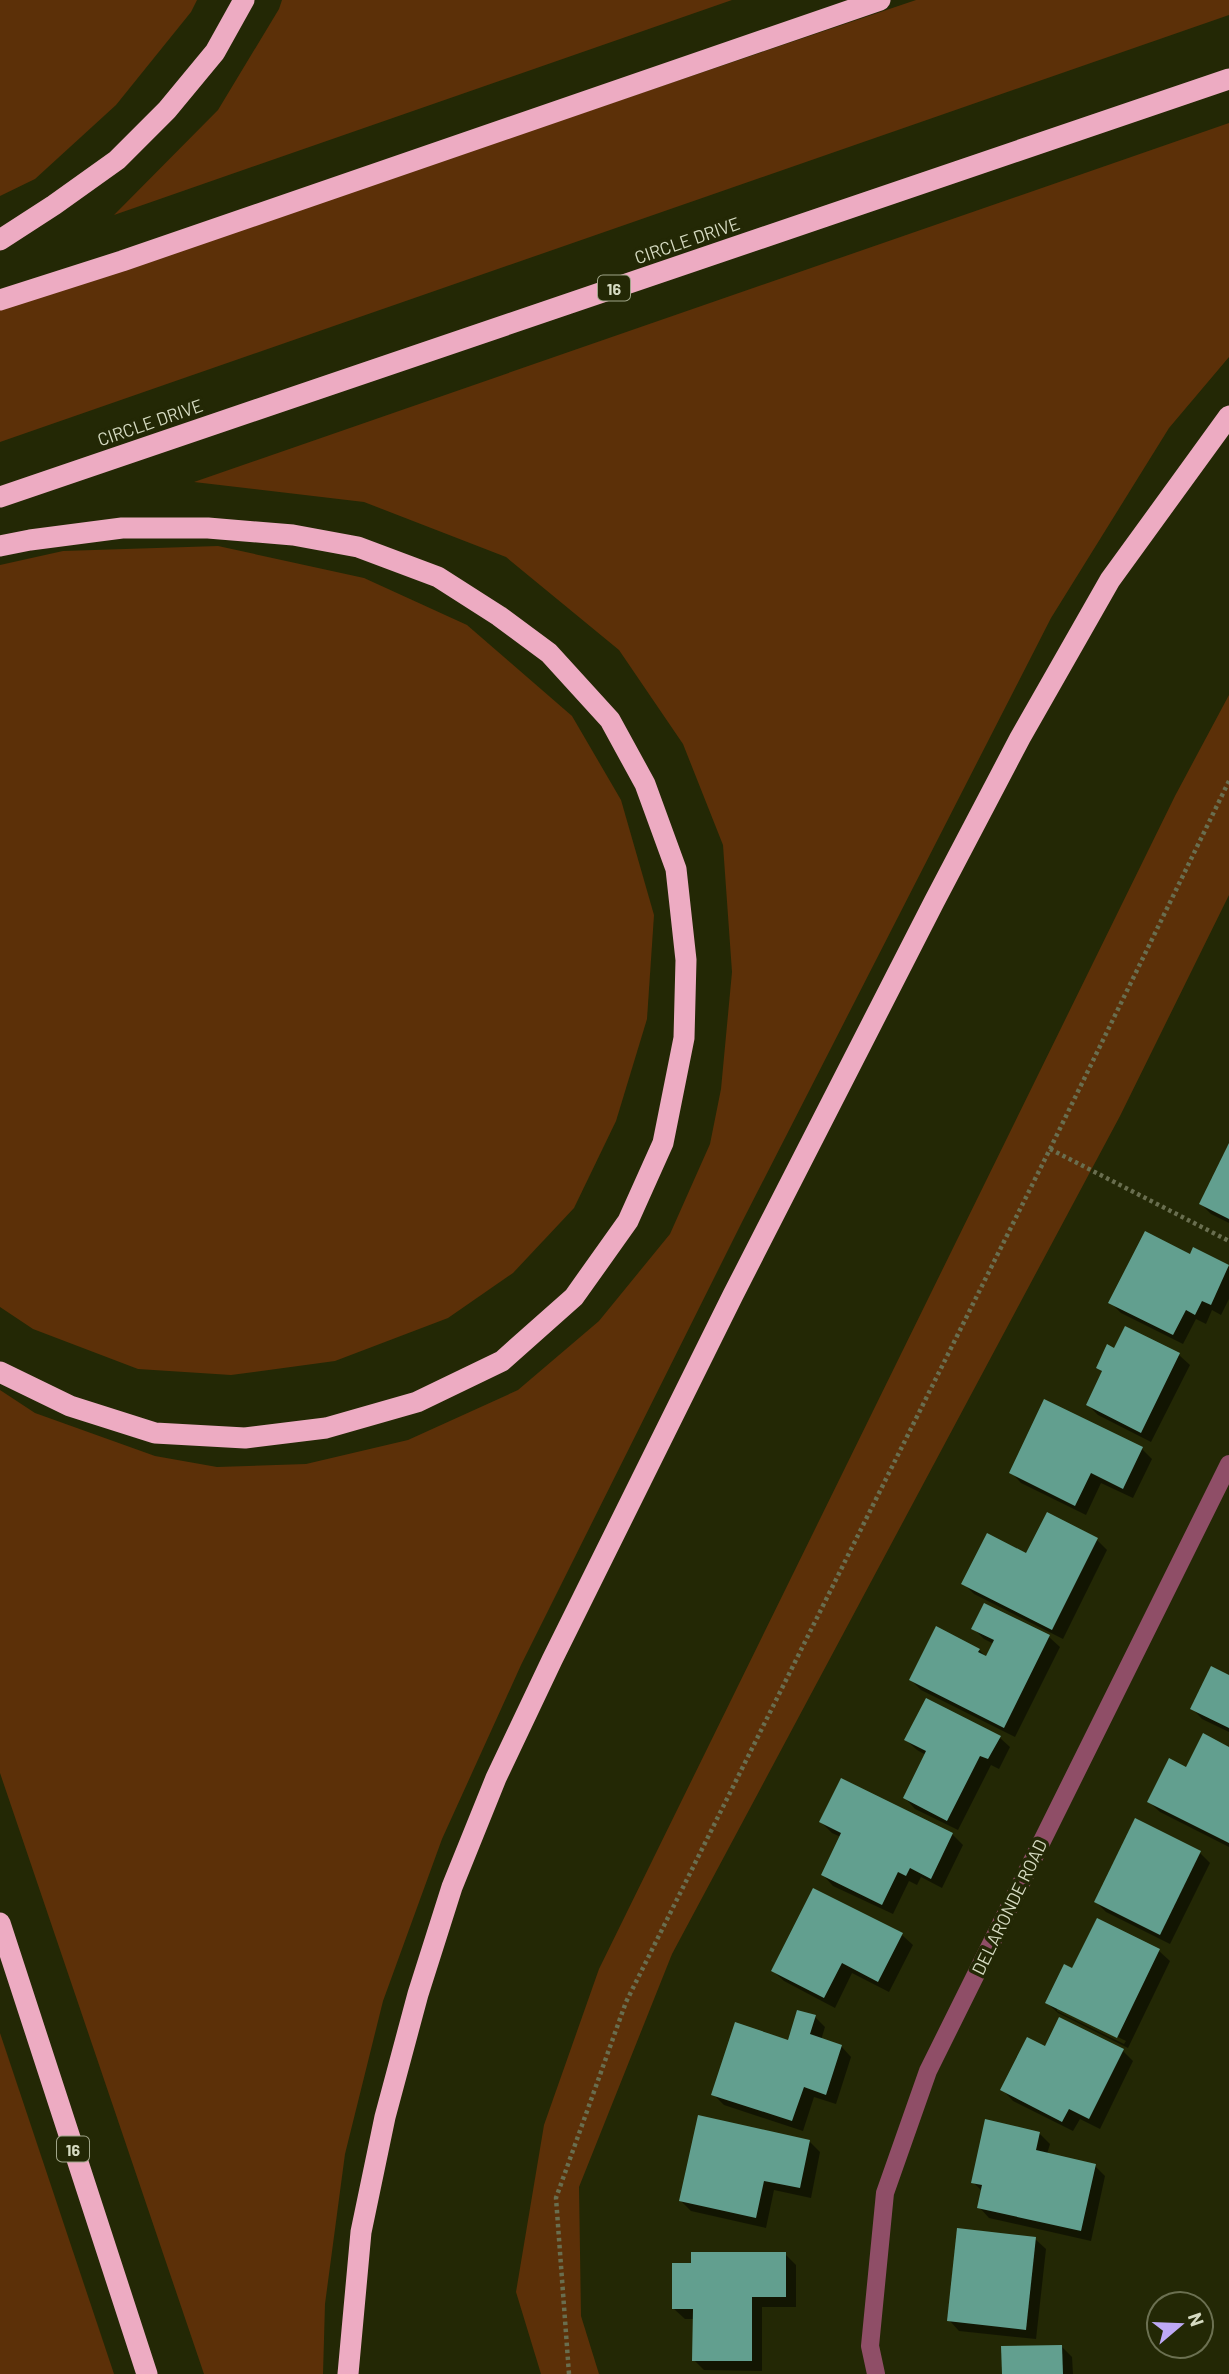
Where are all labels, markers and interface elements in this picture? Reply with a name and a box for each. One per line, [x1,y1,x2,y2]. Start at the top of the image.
street label: CIRCLE DRIVE [631,212,743,268]
road number: 16 [598,276,630,300]
street label: CIRCLE DRIVE [94,394,206,450]
street label: DELARONDE ROAD [967,1836,1051,1978]
road number: 16 [57,2136,89,2162]
north arrow [1145,2290,1215,2360]
text: N [1184,2310,1209,2329]

